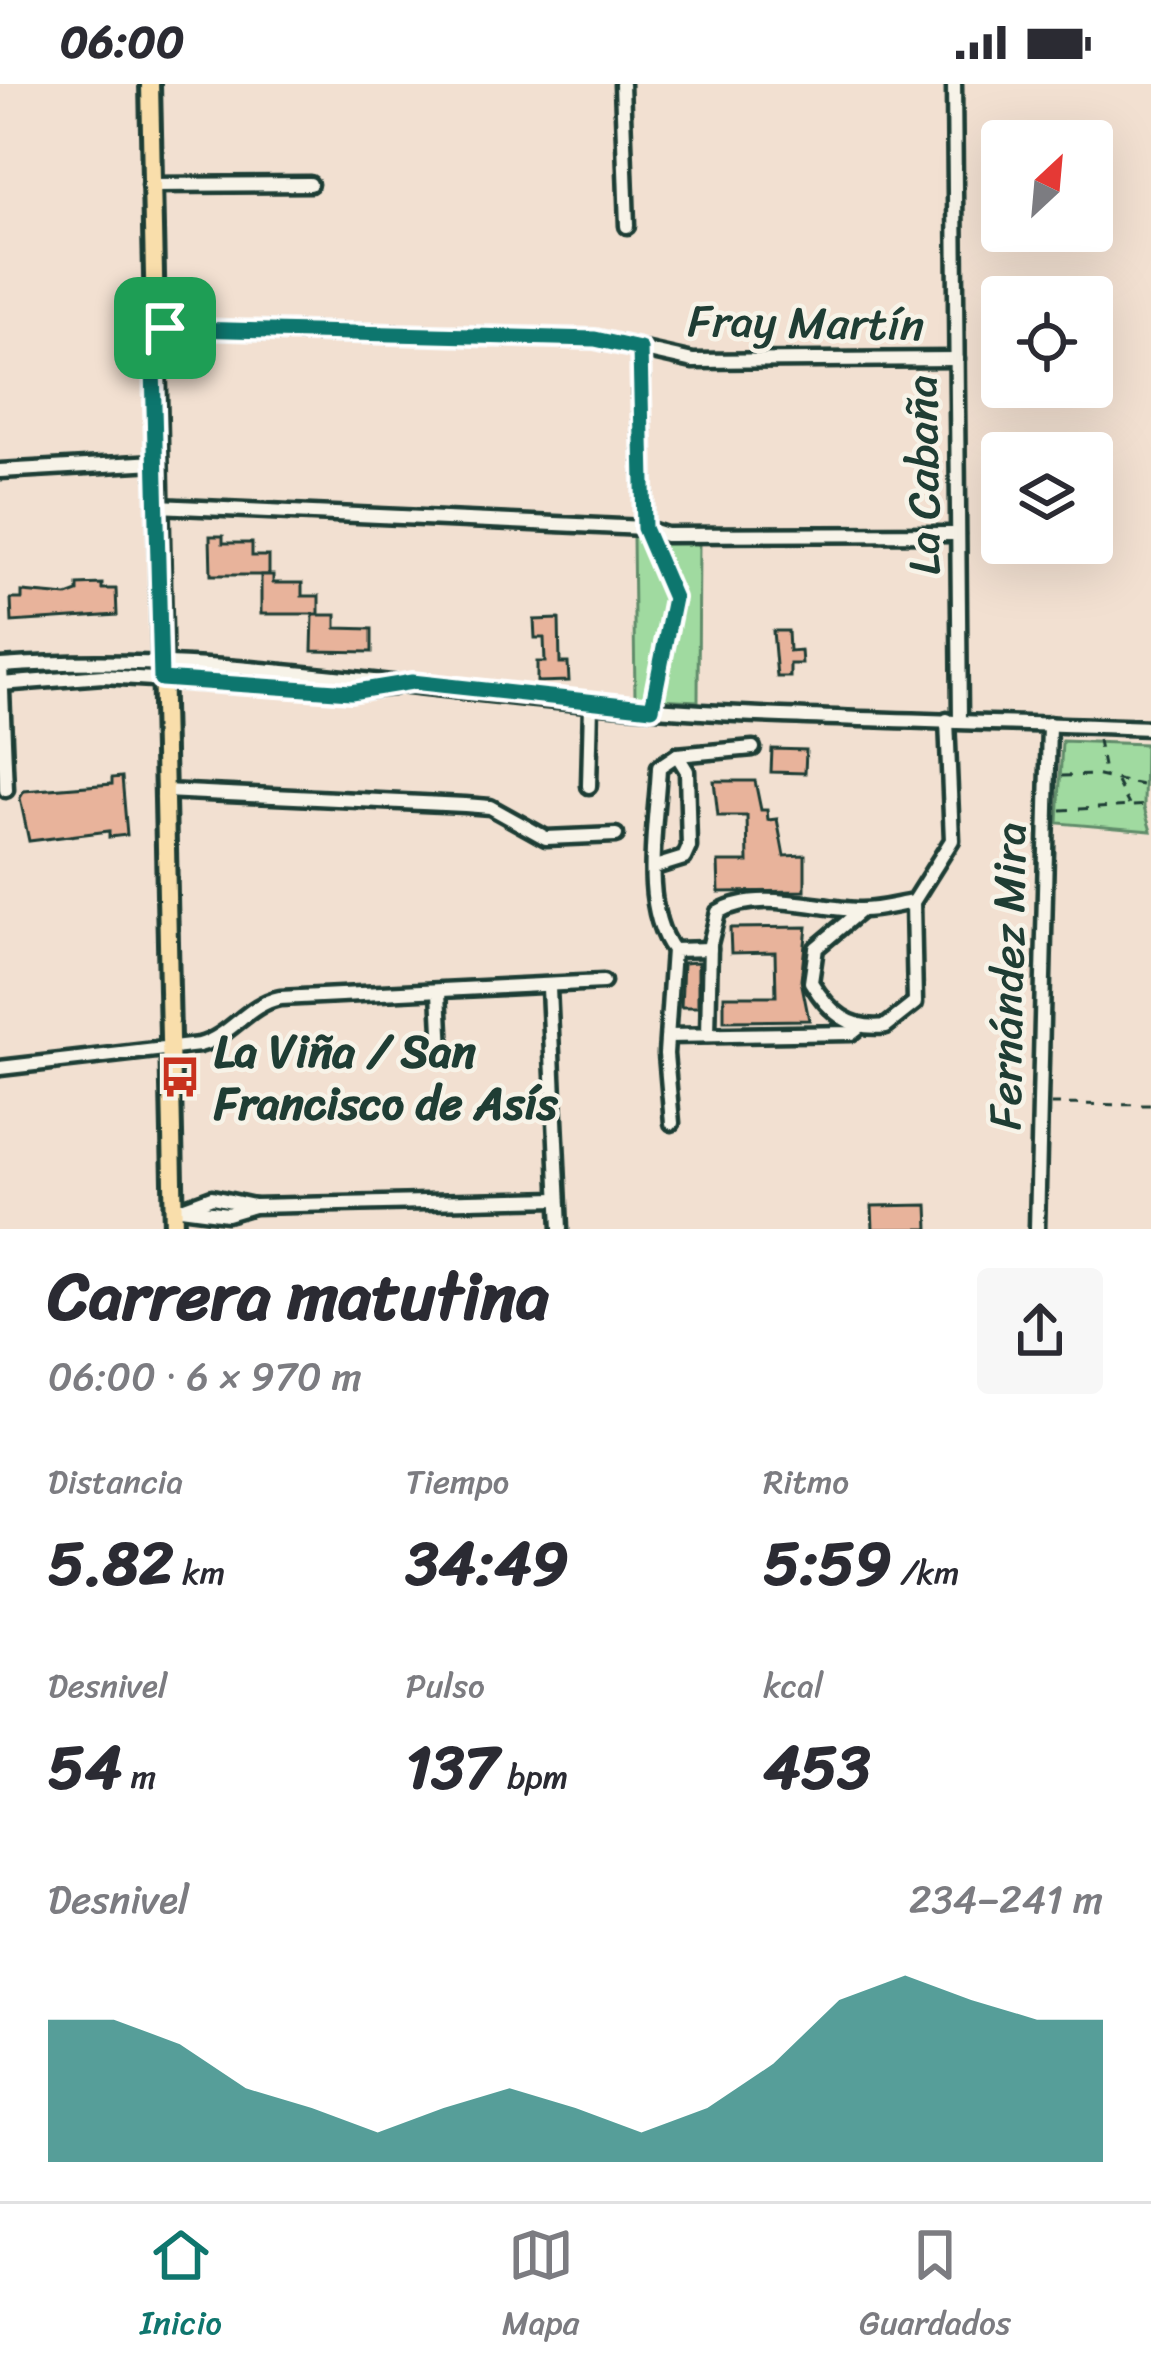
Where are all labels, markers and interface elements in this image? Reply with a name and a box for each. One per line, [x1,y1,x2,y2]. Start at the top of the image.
text: 06:00 [60,2,184,82]
north arrow [981,120,1113,252]
map controls [981,120,1113,564]
button: locate [981,276,1113,408]
pin [114,277,216,379]
street label: Fray Martín [687,281,925,365]
icon: arrive [132,295,198,361]
street label: La Cabaña [881,374,965,576]
button: layers [981,432,1113,564]
street label: Fernández Mira [965,822,1051,1130]
place label: La Viña / San Francisco de Asís [213,1012,559,1144]
bus stop icon: La Viña / San Francisco de Asís [157,1054,203,1100]
text: Carrera matutina [48,1238,549,1355]
button: share [977,1268,1103,1394]
text: 06:00 · 6 × 970 m [48,1342,362,1411]
text: Distancia [48,1453,183,1511]
text: Tiempo [406,1453,509,1511]
text: Ritmo [763,1453,849,1511]
text: 5.82 [48,1511,174,1617]
text: 34:49 [406,1511,569,1617]
text: 5:59 [763,1511,892,1617]
text: km [174,1544,225,1602]
text: /km [892,1544,959,1602]
text: Desnivel [48,1657,167,1715]
text: Pulso [406,1657,485,1715]
text: kcal [763,1657,823,1715]
text: 54 [48,1715,122,1821]
text: 137 [406,1715,499,1821]
text: 453 [763,1715,870,1821]
text: m [122,1748,156,1806]
text: bpm [499,1748,568,1806]
text: Desnivel [48,1865,189,1934]
text: 234–241 m [909,1865,1103,1934]
tab: Inicio [140,2222,222,2352]
tab: Mapa [502,2222,579,2352]
tab: Guardados [859,2222,1011,2352]

